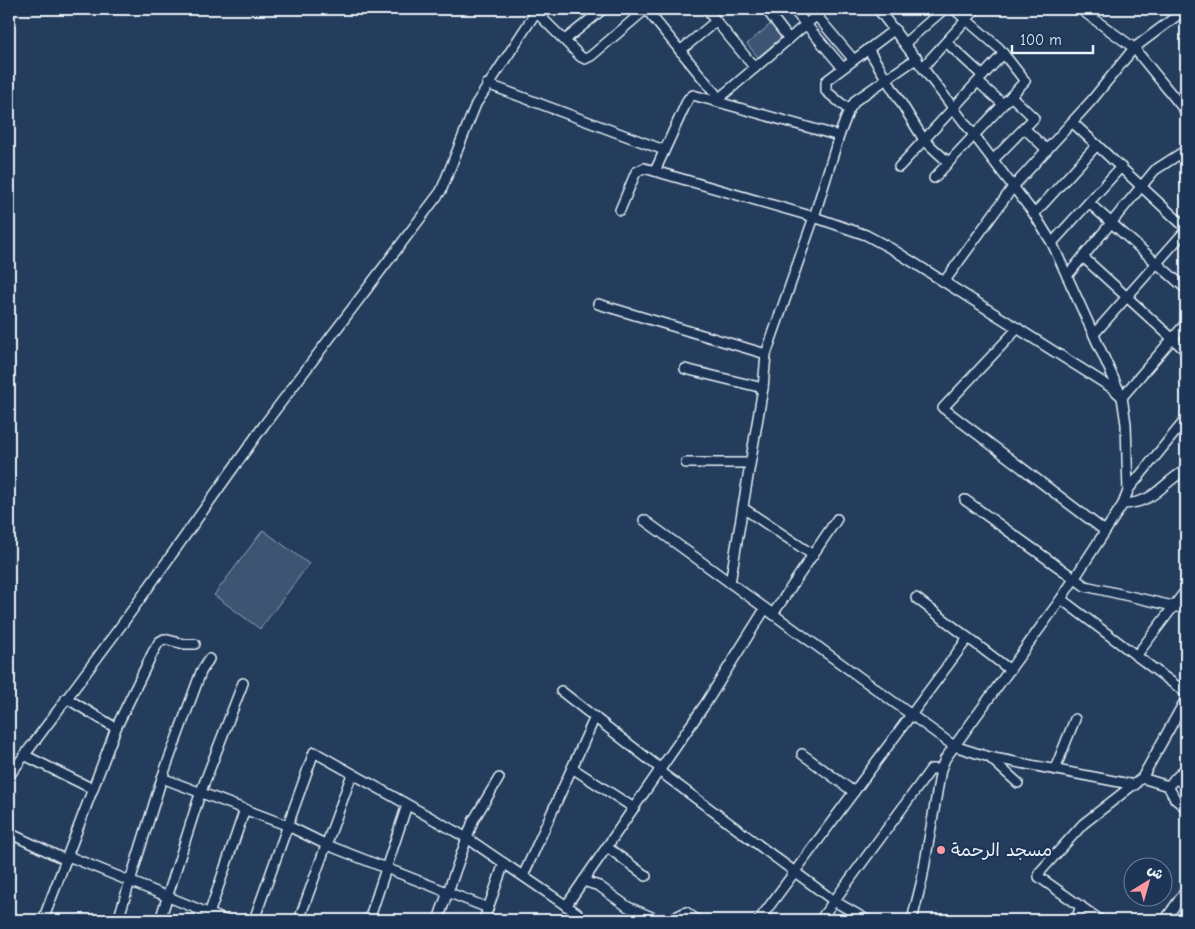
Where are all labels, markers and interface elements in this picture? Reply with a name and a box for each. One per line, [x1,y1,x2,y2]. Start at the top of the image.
scale bar [1012,22,1094,54]
text: 100 m [1020,31,1062,49]
place label: مسجد الرحمة [951,840,1052,861]
marker: مسجد الرحمة [935,844,947,856]
north arrow [1122,856,1172,906]
text: ش [1144,861,1167,883]

